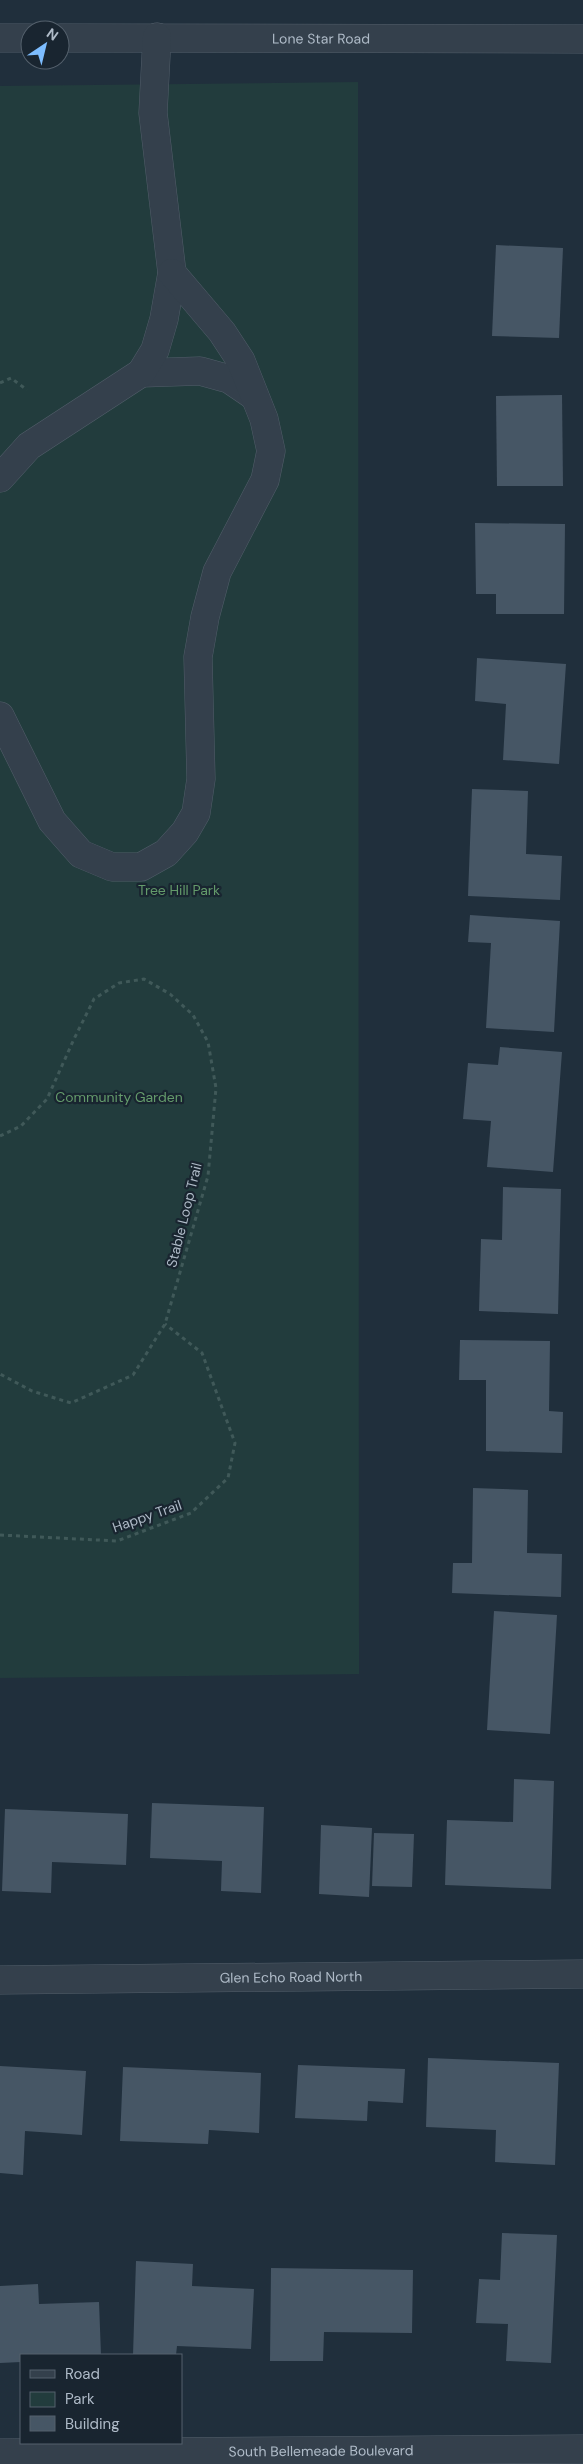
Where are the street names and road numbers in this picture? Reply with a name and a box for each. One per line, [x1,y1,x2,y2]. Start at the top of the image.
street label: Lone Star Road [272,29,370,48]
street label: Stable Loop Trail [162,1161,206,1269]
street label: Happy Trail [110,1496,184,1536]
street label: Glen Echo Road North [220,1967,362,1987]
street label: South Bellemeade Boulevard [228,2441,413,2460]

